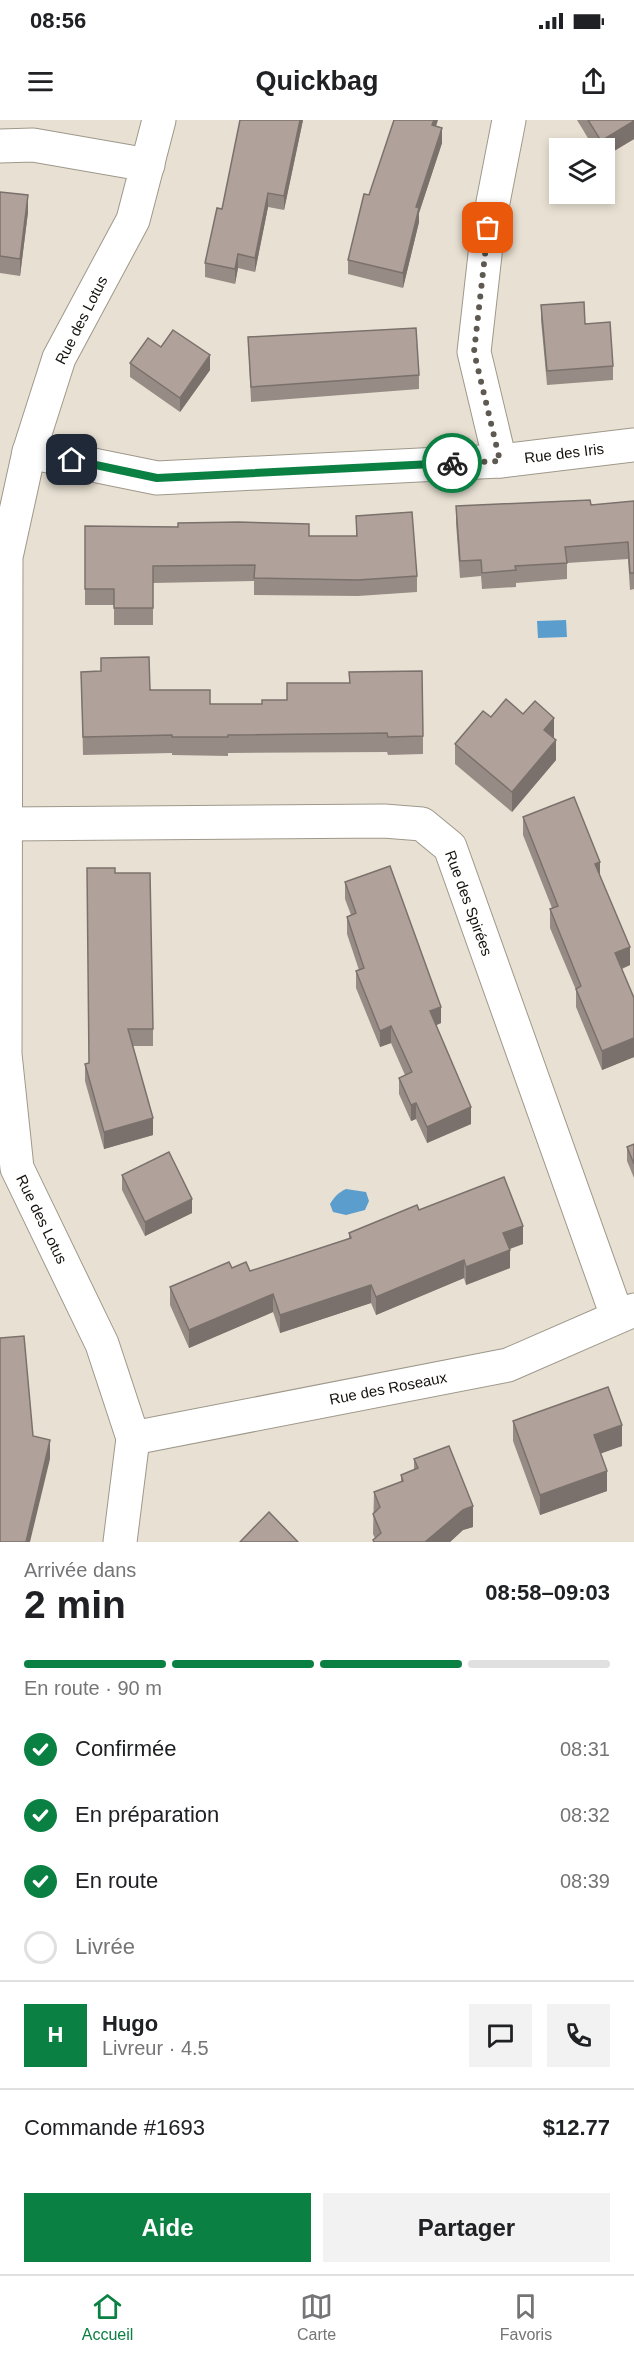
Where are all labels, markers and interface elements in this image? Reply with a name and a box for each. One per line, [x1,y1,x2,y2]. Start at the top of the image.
text: 08:56 [30,8,86,33]
icon: menu [24,65,57,98]
icon: share [577,65,610,98]
text: Quickbag [255,66,379,96]
map controls [549,138,615,204]
button: layers [549,138,615,204]
pin [462,202,513,253]
icon: bag [471,211,504,244]
street label: Rue des Lotus [51,273,111,367]
courier [422,433,482,493]
pin [46,434,97,485]
street label: Rue des Iris [523,440,605,466]
icon: home [55,443,88,476]
icon: bike [436,447,469,480]
street label: Rue des Spirées [442,848,496,958]
street label: Rue des Lotus [13,1172,71,1266]
street label: Rue des Roseaux [328,1368,449,1408]
text: Arrivée dans [24,1559,136,1581]
text: 08:58–09:03 [485,1580,610,1605]
text: 2 min [24,1583,126,1626]
text: En route · 90 m [24,1677,162,1699]
icon: check [24,1733,57,1766]
text: Confirmée [75,1736,176,1761]
text: 08:31 [560,1738,610,1760]
icon: check [24,1799,57,1832]
text: En préparation [75,1802,219,1827]
text: 08:32 [560,1804,610,1826]
icon: check [24,1865,57,1898]
text: En route [75,1868,158,1893]
text: 08:39 [560,1870,610,1892]
text: Livrée [75,1934,135,1959]
button: chat [469,2004,532,2067]
button: phone [547,2004,610,2067]
text: Hugo [102,2011,158,2036]
text: H [48,2022,63,2047]
text: Livreur · 4.5 [102,2037,209,2059]
text: Commande #1693 [24,2115,205,2140]
text: $12.77 [543,2115,610,2140]
button: Aide [24,2193,311,2262]
button: Partager [323,2193,610,2262]
tab: Accueil [82,2290,133,2344]
tab: Carte [297,2290,336,2344]
tab: Favoris [500,2290,552,2344]

